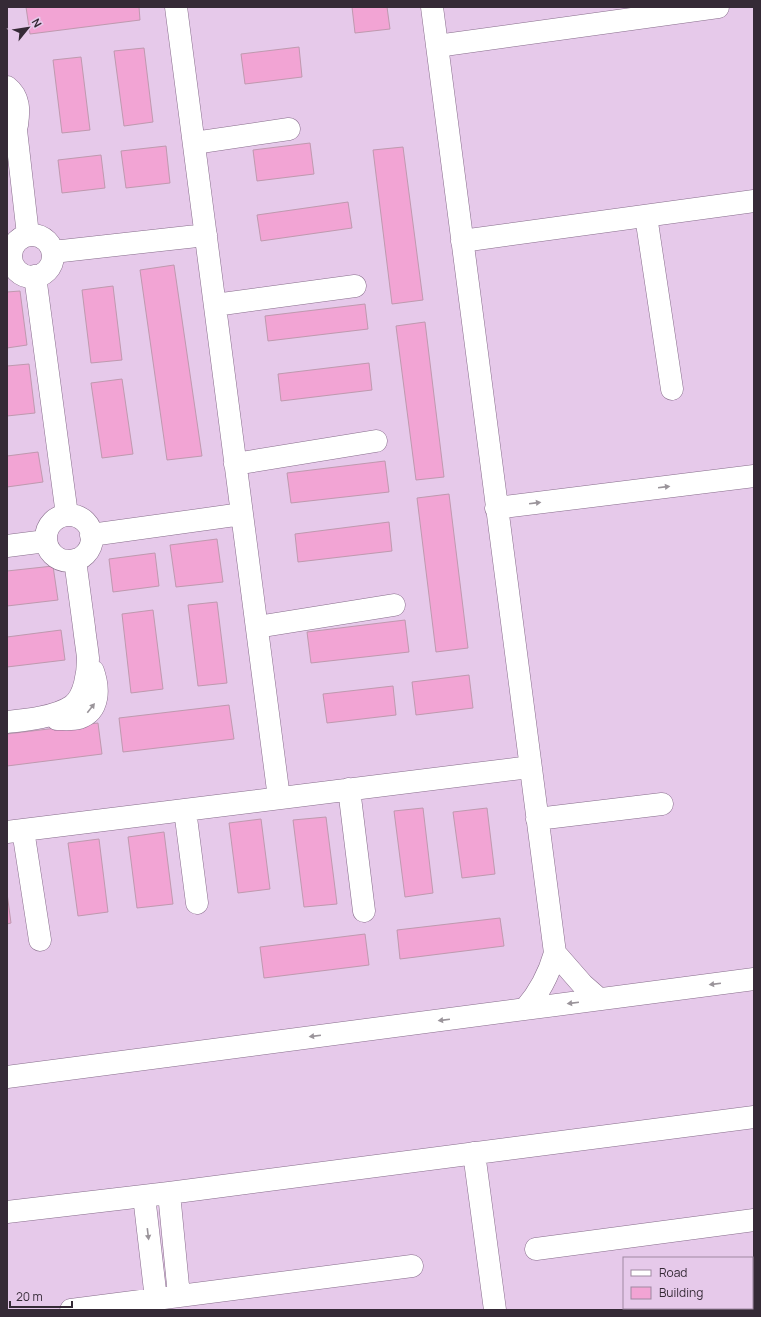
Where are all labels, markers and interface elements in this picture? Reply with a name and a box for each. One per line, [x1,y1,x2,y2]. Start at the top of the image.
north arrow [8,8,48,48]
text: N [29,16,46,30]
one-way arrow [658,484,670,490]
one-way arrow [529,500,541,506]
one-way arrow [86,703,95,714]
one-way arrow [709,981,721,987]
one-way arrow [566,1000,579,1006]
one-way arrow [438,1016,450,1023]
one-way arrow [309,1033,321,1040]
one-way arrow [145,1228,151,1240]
legend [623,1257,753,1309]
text: Road [659,1264,687,1281]
scale bar [10,1283,72,1309]
text: Building [659,1284,703,1301]
text: 20 m [16,1288,43,1305]

